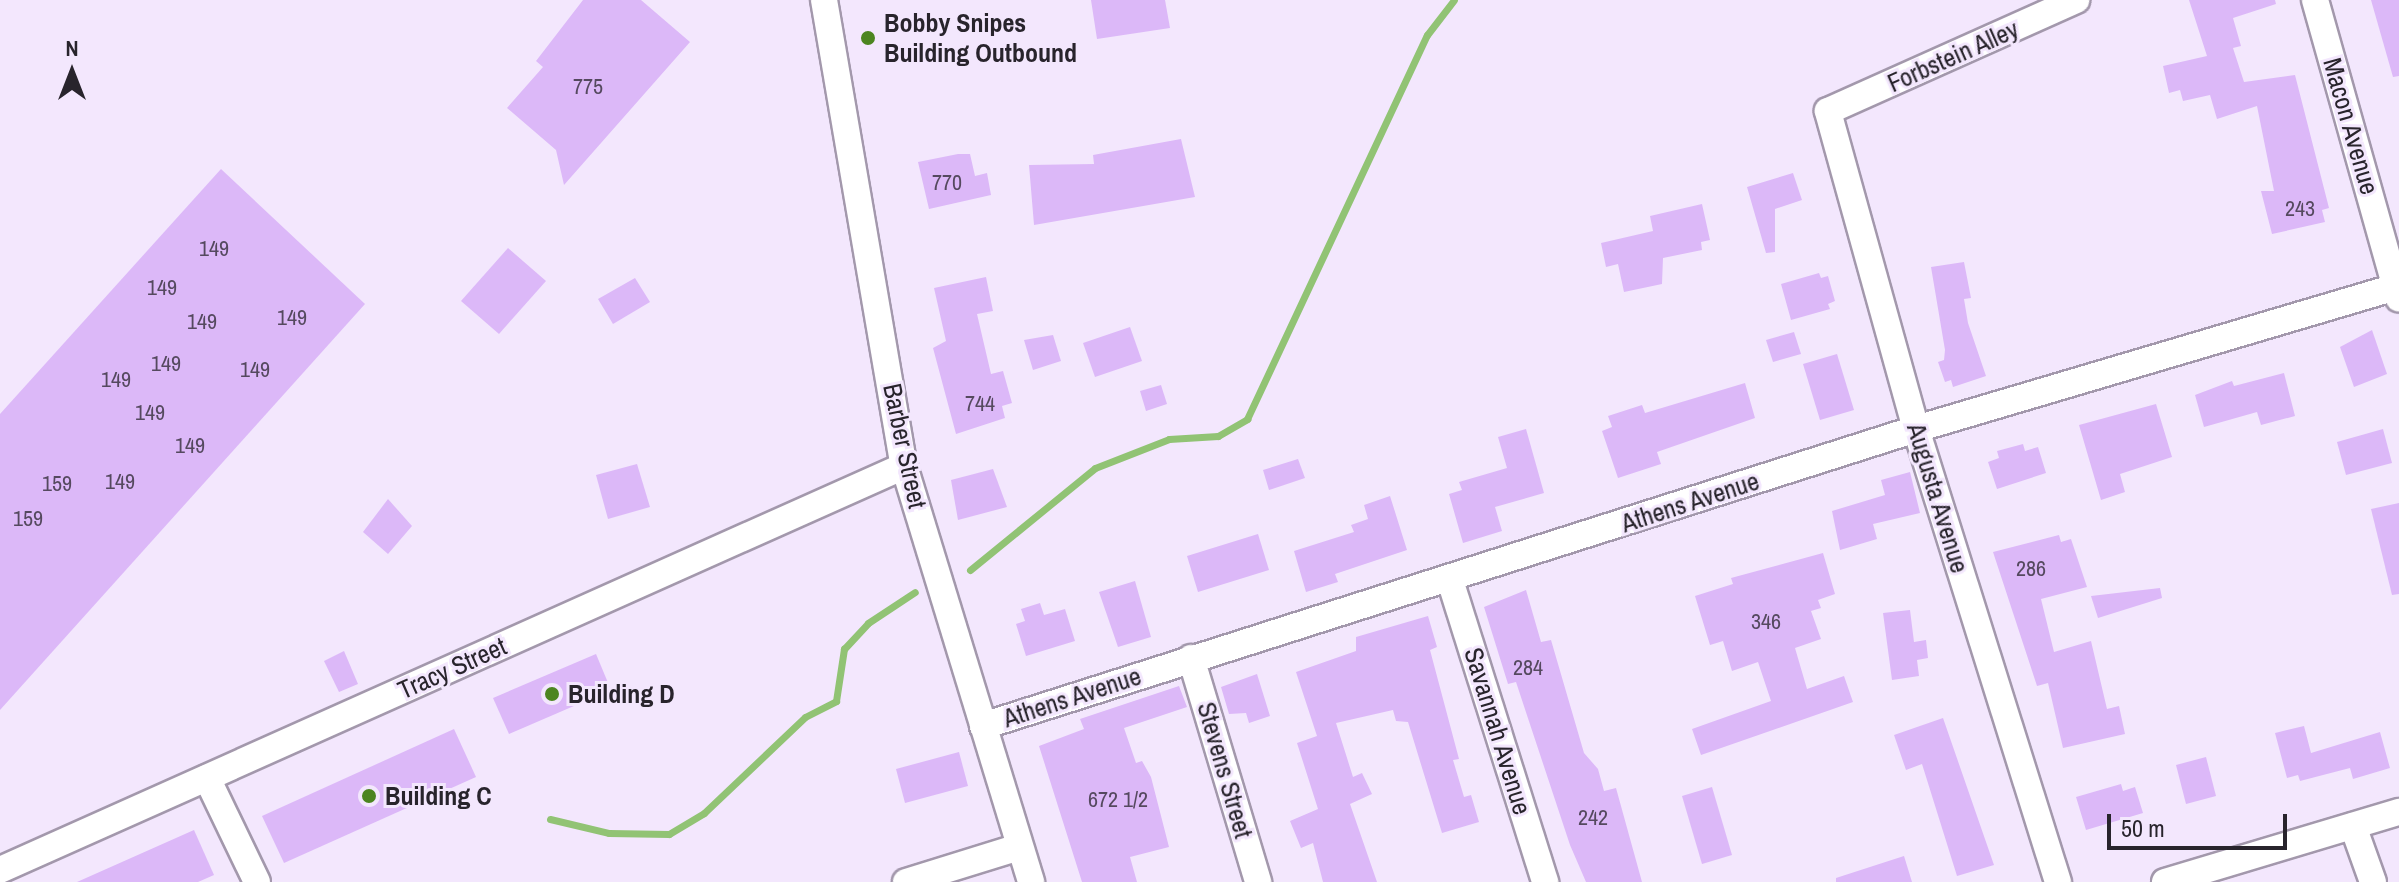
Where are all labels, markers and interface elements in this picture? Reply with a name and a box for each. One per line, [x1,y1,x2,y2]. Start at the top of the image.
place label: Bobby Snipes Building Outbound [884,7,1077,68]
street label: Forbstein Alley [1882,13,2024,99]
marker: Bobby Snipes Building Outbound [859,29,877,47]
north arrow [32,32,112,112]
text: N [65,33,79,63]
street label: Macon Avenue [2316,54,2386,198]
house number: 775 [573,74,603,100]
house number: 770 [932,170,962,196]
house number: 243 [2285,196,2315,222]
house number: 149 [199,236,229,262]
house number: 149 [147,275,177,301]
house number: 149 [277,305,307,331]
house number: 149 [187,309,217,335]
house number: 149 [151,351,181,377]
house number: 149 [240,357,270,383]
house number: 149 [101,367,131,393]
street label: Barber Street [877,381,933,511]
house number: 744 [965,391,995,417]
house number: 149 [135,400,165,426]
street label: Augusta Avenue [1900,419,1976,577]
house number: 149 [175,433,205,459]
street label: Athens Avenue [1617,465,1763,539]
house number: 149 [105,469,135,495]
house number: 159 [42,471,72,497]
house number: 159 [13,506,43,532]
house number: 286 [2016,556,2046,582]
house number: 346 [1751,609,1781,635]
street label: Tracy Street [393,630,511,706]
street label: Savannah Avenue [1458,643,1538,819]
house number: 284 [1513,655,1543,681]
street label: Athens Avenue [999,660,1145,734]
place label: Building D [568,678,675,710]
marker: Building D [543,685,561,703]
street label: Stevens Street [1191,698,1259,842]
place label: Building C [385,780,492,812]
marker: Building C [360,787,378,805]
house number: 672 1/2 [1088,787,1148,813]
scale bar [2111,798,2291,848]
house number: 242 [1578,805,1608,831]
text: 50 m [2121,812,2165,844]

